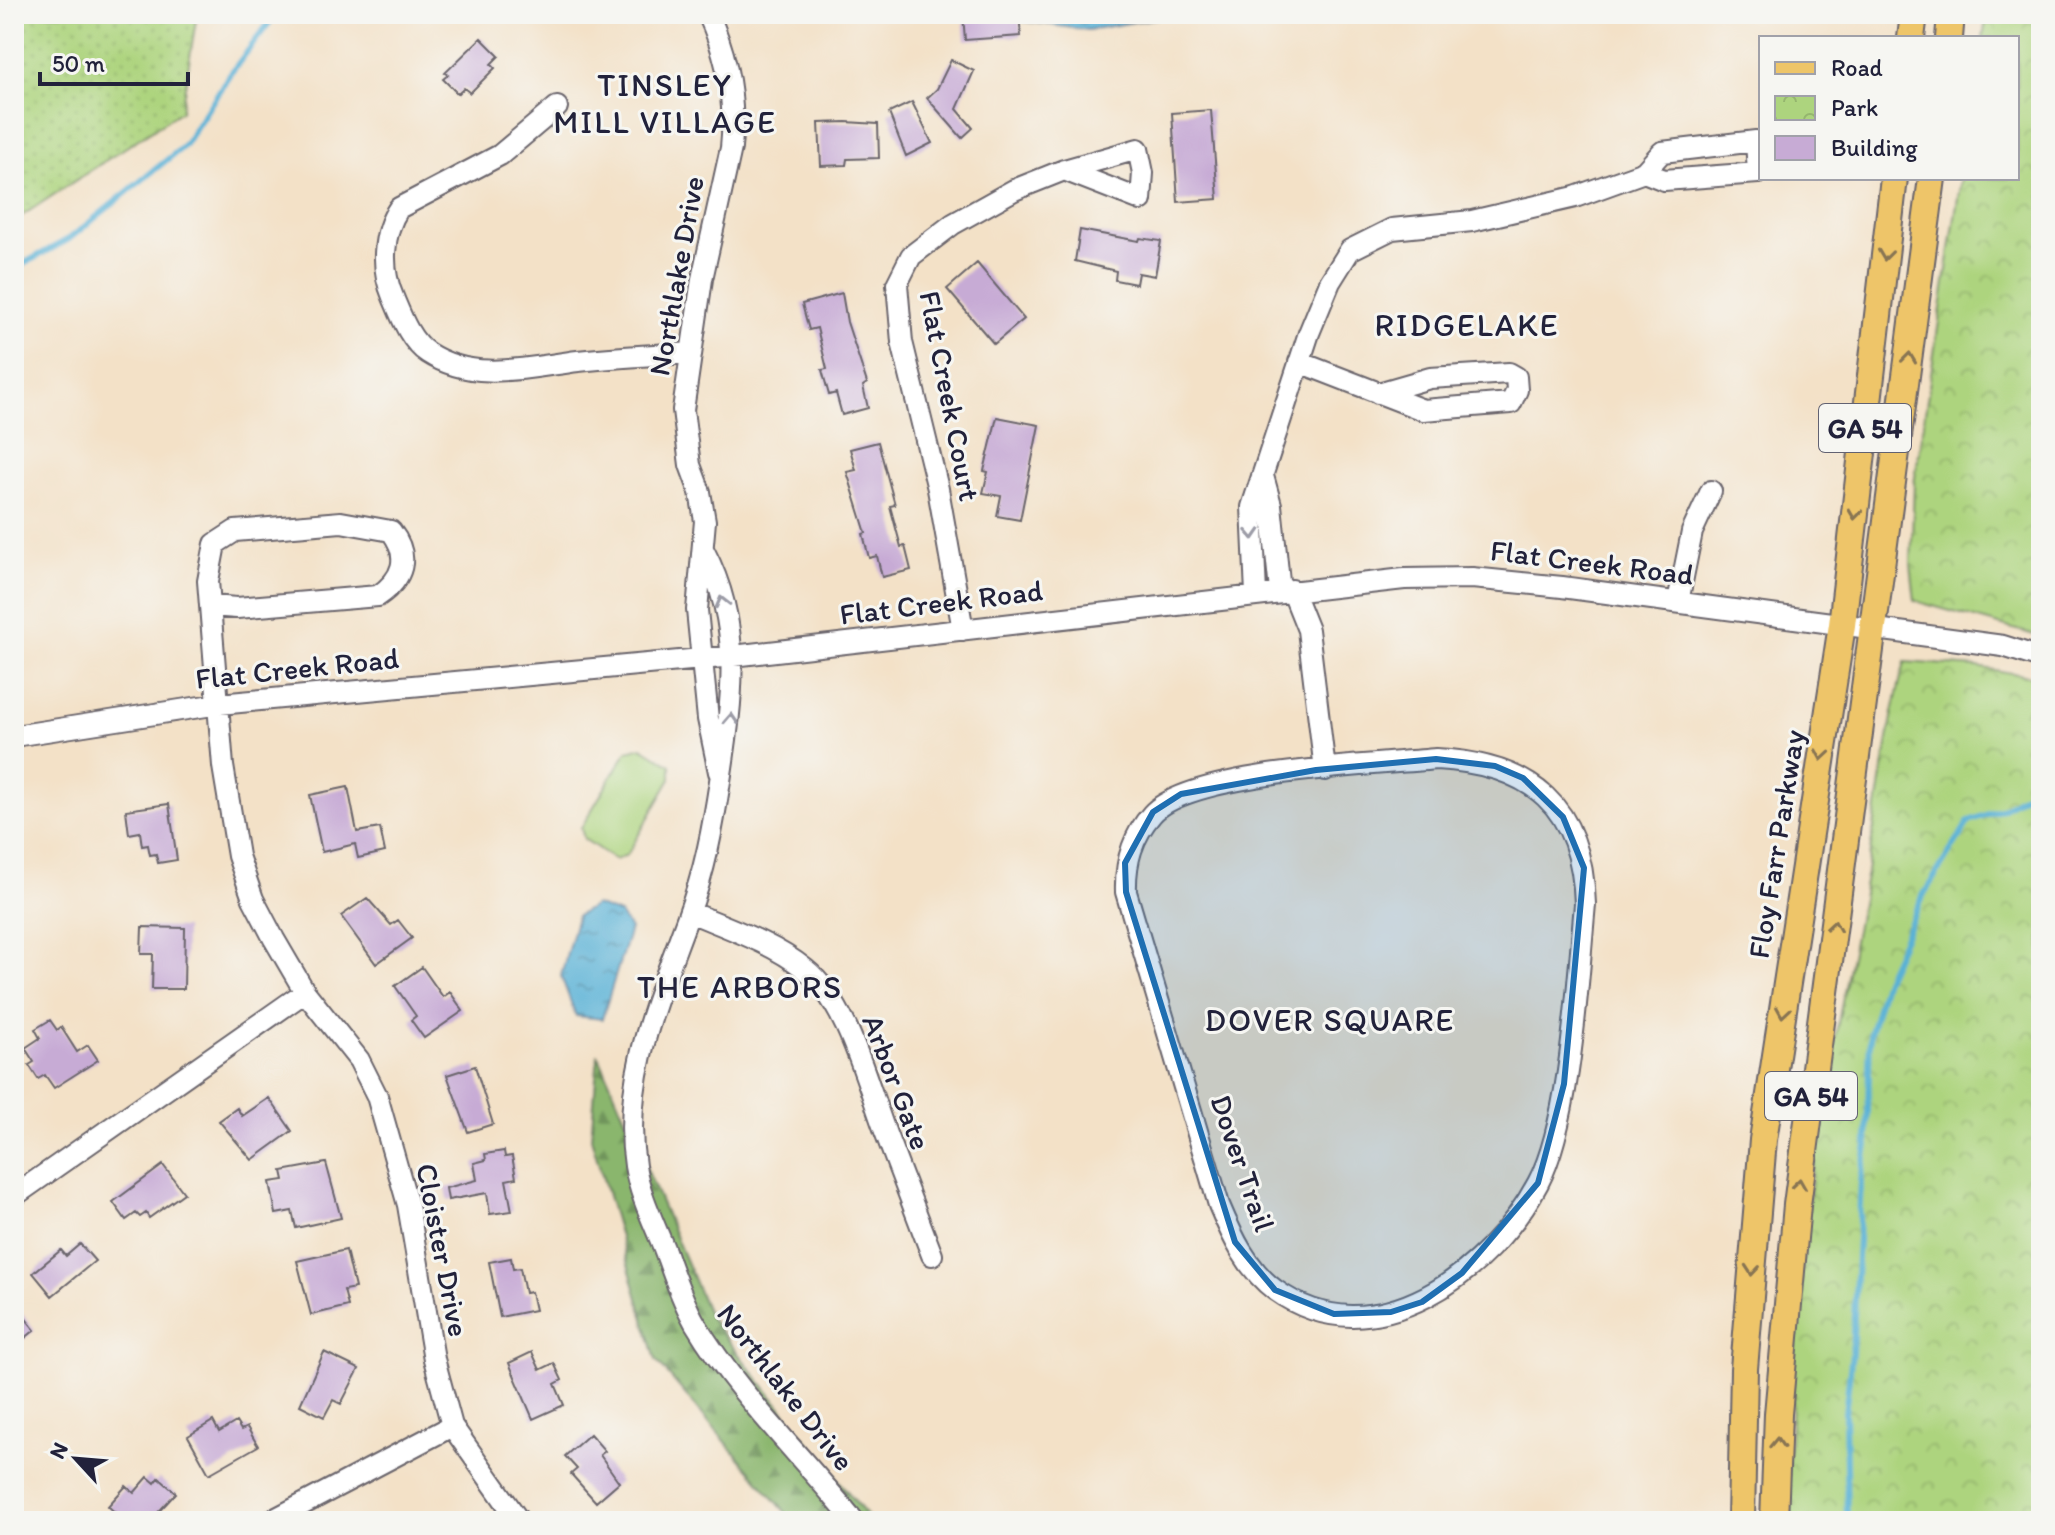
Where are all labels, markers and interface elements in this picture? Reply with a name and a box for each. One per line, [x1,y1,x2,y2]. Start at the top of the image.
scale bar [40,36,188,86]
legend [1759,36,2019,180]
text: 50 m [52,49,105,78]
text: Road [1831,53,1883,82]
district label: TINSLEY MILL VILLAGE [553,66,777,141]
text: Park [1831,93,1878,122]
text: Building [1831,133,1918,162]
street label: Northlake Drive [640,173,712,379]
one-way arrow [1877,249,1894,262]
street label: Flat Creek Court [911,288,989,504]
district label: RIDGELAKE [1375,306,1559,344]
one-way arrow [1900,351,1917,365]
road number: GA 54 [1819,404,1911,452]
one-way arrow [1846,508,1863,521]
one-way arrow [1244,528,1261,541]
street label: Flat Creek Road [1488,531,1696,593]
street label: Flat Creek Road [837,571,1045,633]
one-way arrow [715,596,732,610]
street label: Flat Creek Road [193,639,401,697]
one-way arrow [722,712,739,724]
street label: Floy Farr Parkway [1740,727,1812,961]
one-way arrow [1814,748,1831,762]
one-way arrow [1825,920,1842,933]
district label: THE ARBORS [637,968,843,1006]
district label: DOVER SQUARE [1205,1001,1455,1039]
one-way arrow [1775,1005,1792,1019]
street label: Arbor Gate [854,1009,940,1155]
road number: GA 54 [1765,1072,1857,1120]
street label: Dover Trail [1202,1090,1284,1237]
street label: Cloister Drive [408,1160,478,1340]
one-way arrow [1790,1177,1807,1191]
one-way arrow [1744,1264,1761,1277]
street label: Northlake Drive [709,1296,863,1478]
north arrow [36,1419,116,1499]
one-way arrow [1768,1436,1785,1449]
text: N [43,1438,74,1463]

